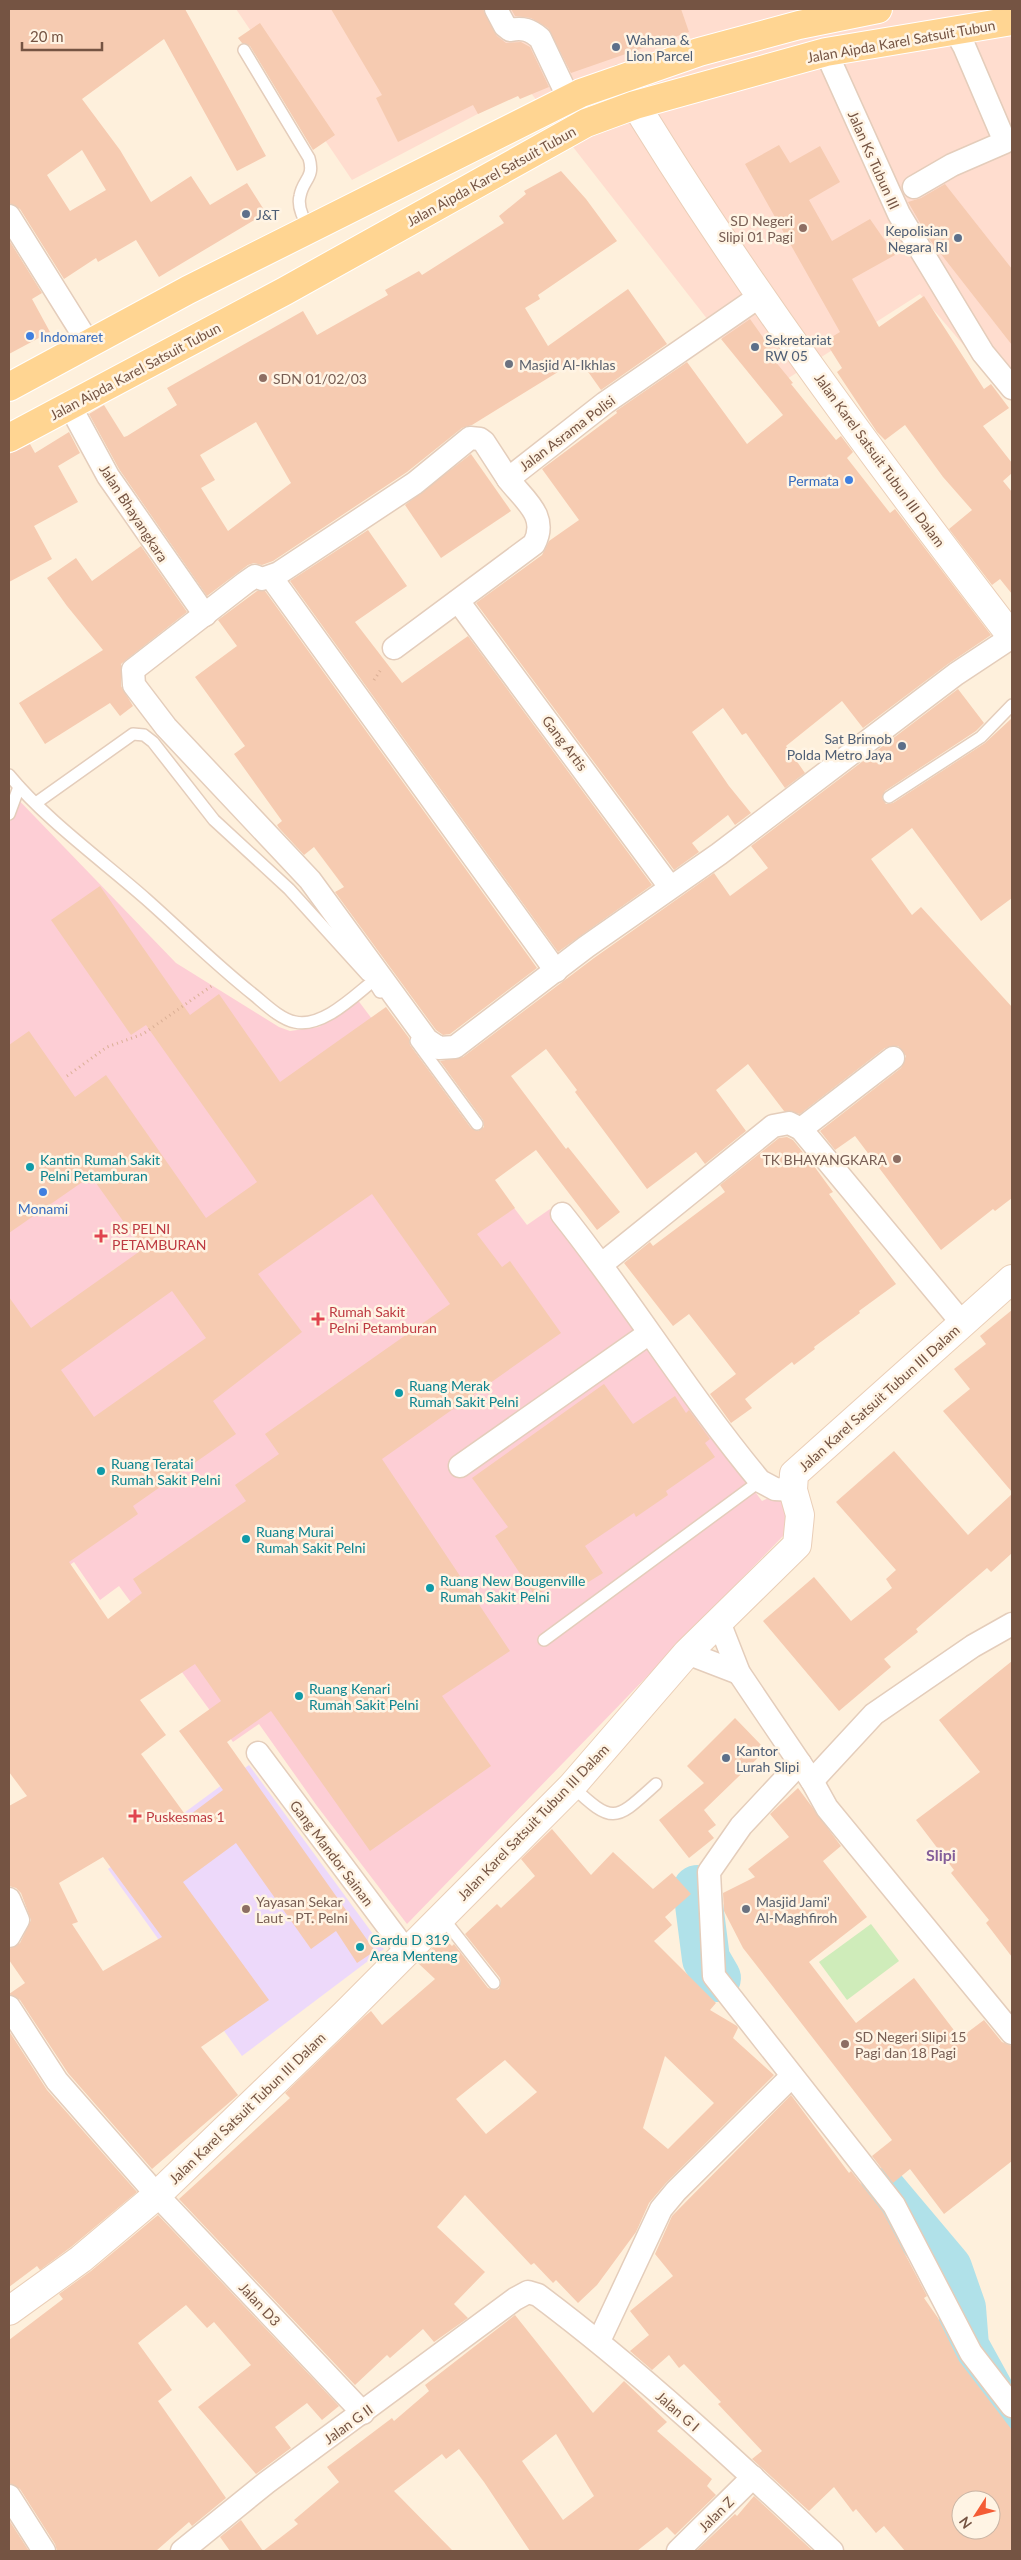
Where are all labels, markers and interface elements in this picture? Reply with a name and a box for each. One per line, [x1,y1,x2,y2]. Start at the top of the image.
street label: Jalan Aipda Karel Satsuit Tubun [805,16,997,66]
scale bar [22,20,102,52]
text: 20 m [30,27,64,45]
place label: Wahana & Lion Parcel [626,31,693,64]
marker: Wahana & Lion Parcel [610,41,622,53]
street label: Jalan Ks Tubun III [845,108,903,212]
street label: Jalan Aipda Karel Satsuit Tubun [403,122,579,230]
place label: J&T [256,206,280,223]
marker: J&T [240,208,252,220]
place label: SD Negeri Slipi 01 Pagi [718,212,793,245]
marker: SD Negeri Slipi 01 Pagi [797,222,809,234]
place label: Kepolisian Negara RI [885,222,948,255]
marker: Kepolisian Negara RI [952,232,964,244]
street label: Jalan Aipda Karel Satsuit Tubun [47,319,223,423]
place label: Indomaret [40,328,103,345]
marker: Indomaret [24,330,36,342]
place label: Sekretariat RW 05 [765,331,832,364]
marker: Sekretariat RW 05 [749,341,761,353]
place label: Masjid Al-Ikhlas [519,356,616,373]
marker: Masjid Al-Ikhlas [503,358,515,370]
place label: SDN 01/02/03 [273,370,367,387]
street label: Jalan Karel Satsuit Tubun III Dalam [811,370,949,550]
marker: SDN 01/02/03 [257,372,269,384]
street label: Jalan Asrama Polisi [516,391,618,475]
street label: Jalan Bhayangkara [96,461,172,565]
place label: Permata [788,472,839,489]
marker: Permata [843,474,855,486]
street label: Gang Artis [539,712,591,774]
place label: Sat Brimob Polda Metro Jaya [787,730,892,763]
marker: Sat Brimob Polda Metro Jaya [896,740,908,752]
place label: Kantin Rumah Sakit Pelni Petamburan [40,1151,160,1184]
place label: TK BHAYANGKARA [762,1151,888,1168]
marker: TK BHAYANGKARA [891,1153,903,1165]
marker: Kantin Rumah Sakit Pelni Petamburan [24,1161,36,1173]
marker: Monami [37,1186,49,1198]
place label: Monami [18,1200,68,1217]
place label: RS PELNI PETAMBURAN [112,1220,207,1253]
marker: RS PELNI PETAMBURAN [94,1229,108,1243]
place label: Rumah Sakit Pelni Petamburan [329,1303,437,1336]
marker: Rumah Sakit Pelni Petamburan [311,1312,325,1326]
street label: Jalan Karel Satsuit Tubun III Dalam [795,1321,963,1475]
place label: Ruang Merak Rumah Sakit Pelni [409,1377,519,1410]
marker: Ruang Merak Rumah Sakit Pelni [393,1387,405,1399]
place label: Ruang Teratai Rumah Sakit Pelni [111,1455,221,1488]
marker: Ruang Teratai Rumah Sakit Pelni [95,1465,107,1477]
place label: Ruang Murai Rumah Sakit Pelni [256,1523,366,1556]
marker: Ruang Murai Rumah Sakit Pelni [240,1533,252,1545]
place label: Ruang New Bougenville Rumah Sakit Pelni [440,1572,586,1605]
marker: Ruang New Bougenville Rumah Sakit Pelni [424,1582,436,1594]
place label: Ruang Kenari Rumah Sakit Pelni [309,1680,419,1713]
marker: Ruang Kenari Rumah Sakit Pelni [293,1690,305,1702]
street label: Jalan Karel Satsuit Tubun III Dalam [454,1740,612,1904]
place label: Kantor Lurah Slipi [736,1742,799,1775]
marker: Kantor Lurah Slipi [720,1752,732,1764]
street label: Gang Mandor Sainan [287,1797,377,1909]
place label: Puskesmas 1 [146,1808,225,1825]
marker: Puskesmas 1 [128,1809,142,1823]
district label: Slipi [926,1845,956,1864]
place label: Yayasan Sekar Laut - PT. Pelni [256,1893,348,1926]
place label: Masjid Jami' Al-Maghfiroh [756,1893,837,1926]
marker: Yayasan Sekar Laut - PT. Pelni [240,1903,252,1915]
marker: Masjid Jami' Al-Maghfiroh [740,1903,752,1915]
place label: Gardu D 319 Area Menteng [370,1931,458,1964]
marker: Gardu D 319 Area Menteng [354,1941,366,1953]
place label: SD Negeri Slipi 15 Pagi dan 18 Pagi [855,2028,966,2061]
street label: Jalan Karel Satsuit Tubun III Dalam [165,2029,329,2187]
marker: SD Negeri Slipi 15 Pagi dan 18 Pagi [839,2038,851,2050]
street label: Jalan D3 [236,2279,284,2329]
street label: Jalan G I [653,2388,703,2434]
street label: Jalan G II [320,2401,376,2447]
north arrow [951,2490,1001,2540]
street label: Jalan Z [695,2493,737,2535]
text: N [955,2514,975,2532]

